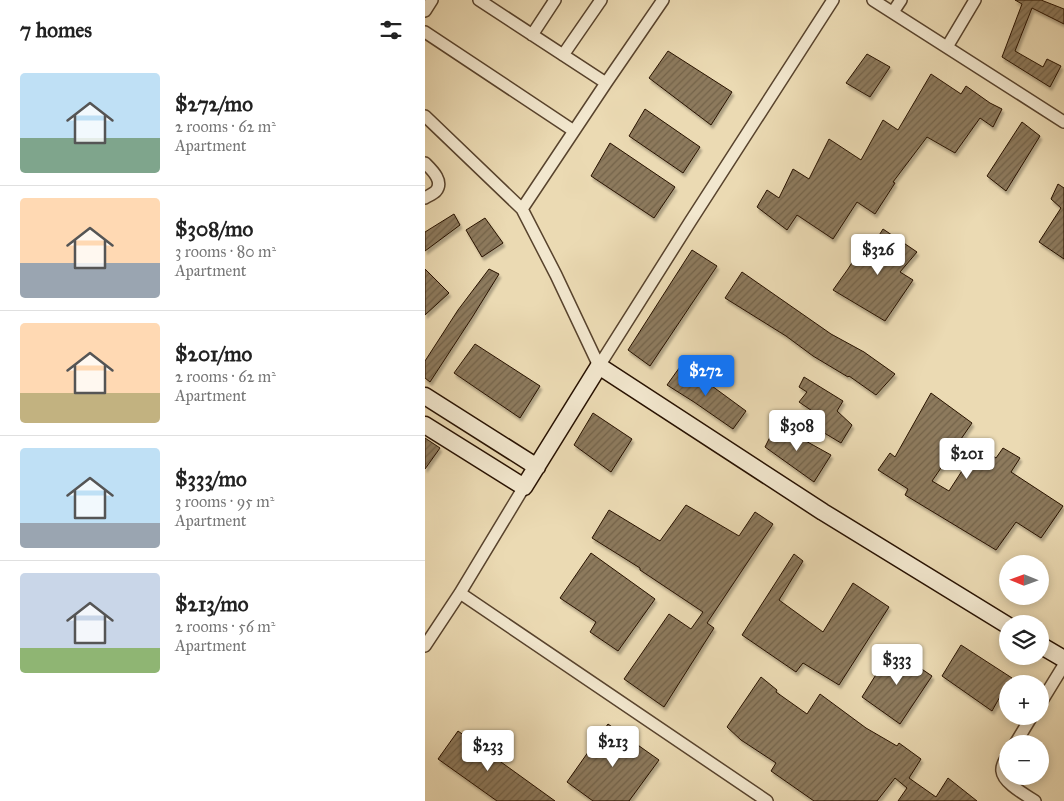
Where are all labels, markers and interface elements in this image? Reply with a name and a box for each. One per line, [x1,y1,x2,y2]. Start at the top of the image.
icon: filters [377,16,405,44]
text: 7 homes [20,17,92,43]
text: $272/mo [175,91,253,117]
icon: home [60,93,120,153]
text: 2 rooms · 62 m² [175,117,276,136]
text: Apartment [175,136,247,155]
text: $308/mo [175,216,253,242]
icon: home [60,218,120,278]
pin: $326 [848,234,908,276]
text: $326 [862,240,894,259]
text: 3 rooms · 80 m² [175,242,276,261]
text: Apartment [175,261,247,280]
text: $201/mo [175,341,252,367]
icon: home [60,343,120,403]
pin: $272 [676,354,736,397]
text: $272 [689,361,723,380]
text: 2 rooms · 62 m² [175,367,276,386]
text: Apartment [175,386,247,405]
pin: $308 [767,410,827,452]
text: $308 [780,416,814,435]
pin: $201 [937,438,997,480]
text: $201 [951,444,983,463]
text: $333/mo [175,466,247,492]
icon: home [60,468,120,528]
text: 3 rooms · 95 m² [175,492,274,511]
text: Apartment [175,511,247,530]
north arrow [999,555,1049,605]
map controls [999,555,1049,785]
text: $213/mo [175,591,249,617]
icon: home [60,593,120,653]
button: layers [999,615,1049,665]
text: 2 rooms · 56 m² [175,617,275,636]
text: Apartment [175,636,247,655]
pin: $333 [867,644,927,686]
text: $333 [883,650,911,669]
button: + [999,675,1049,725]
pin: $213 [583,726,643,768]
pin: $233 [458,730,518,772]
text: $213 [598,732,628,751]
button: − [999,735,1049,785]
text: $233 [473,736,503,755]

